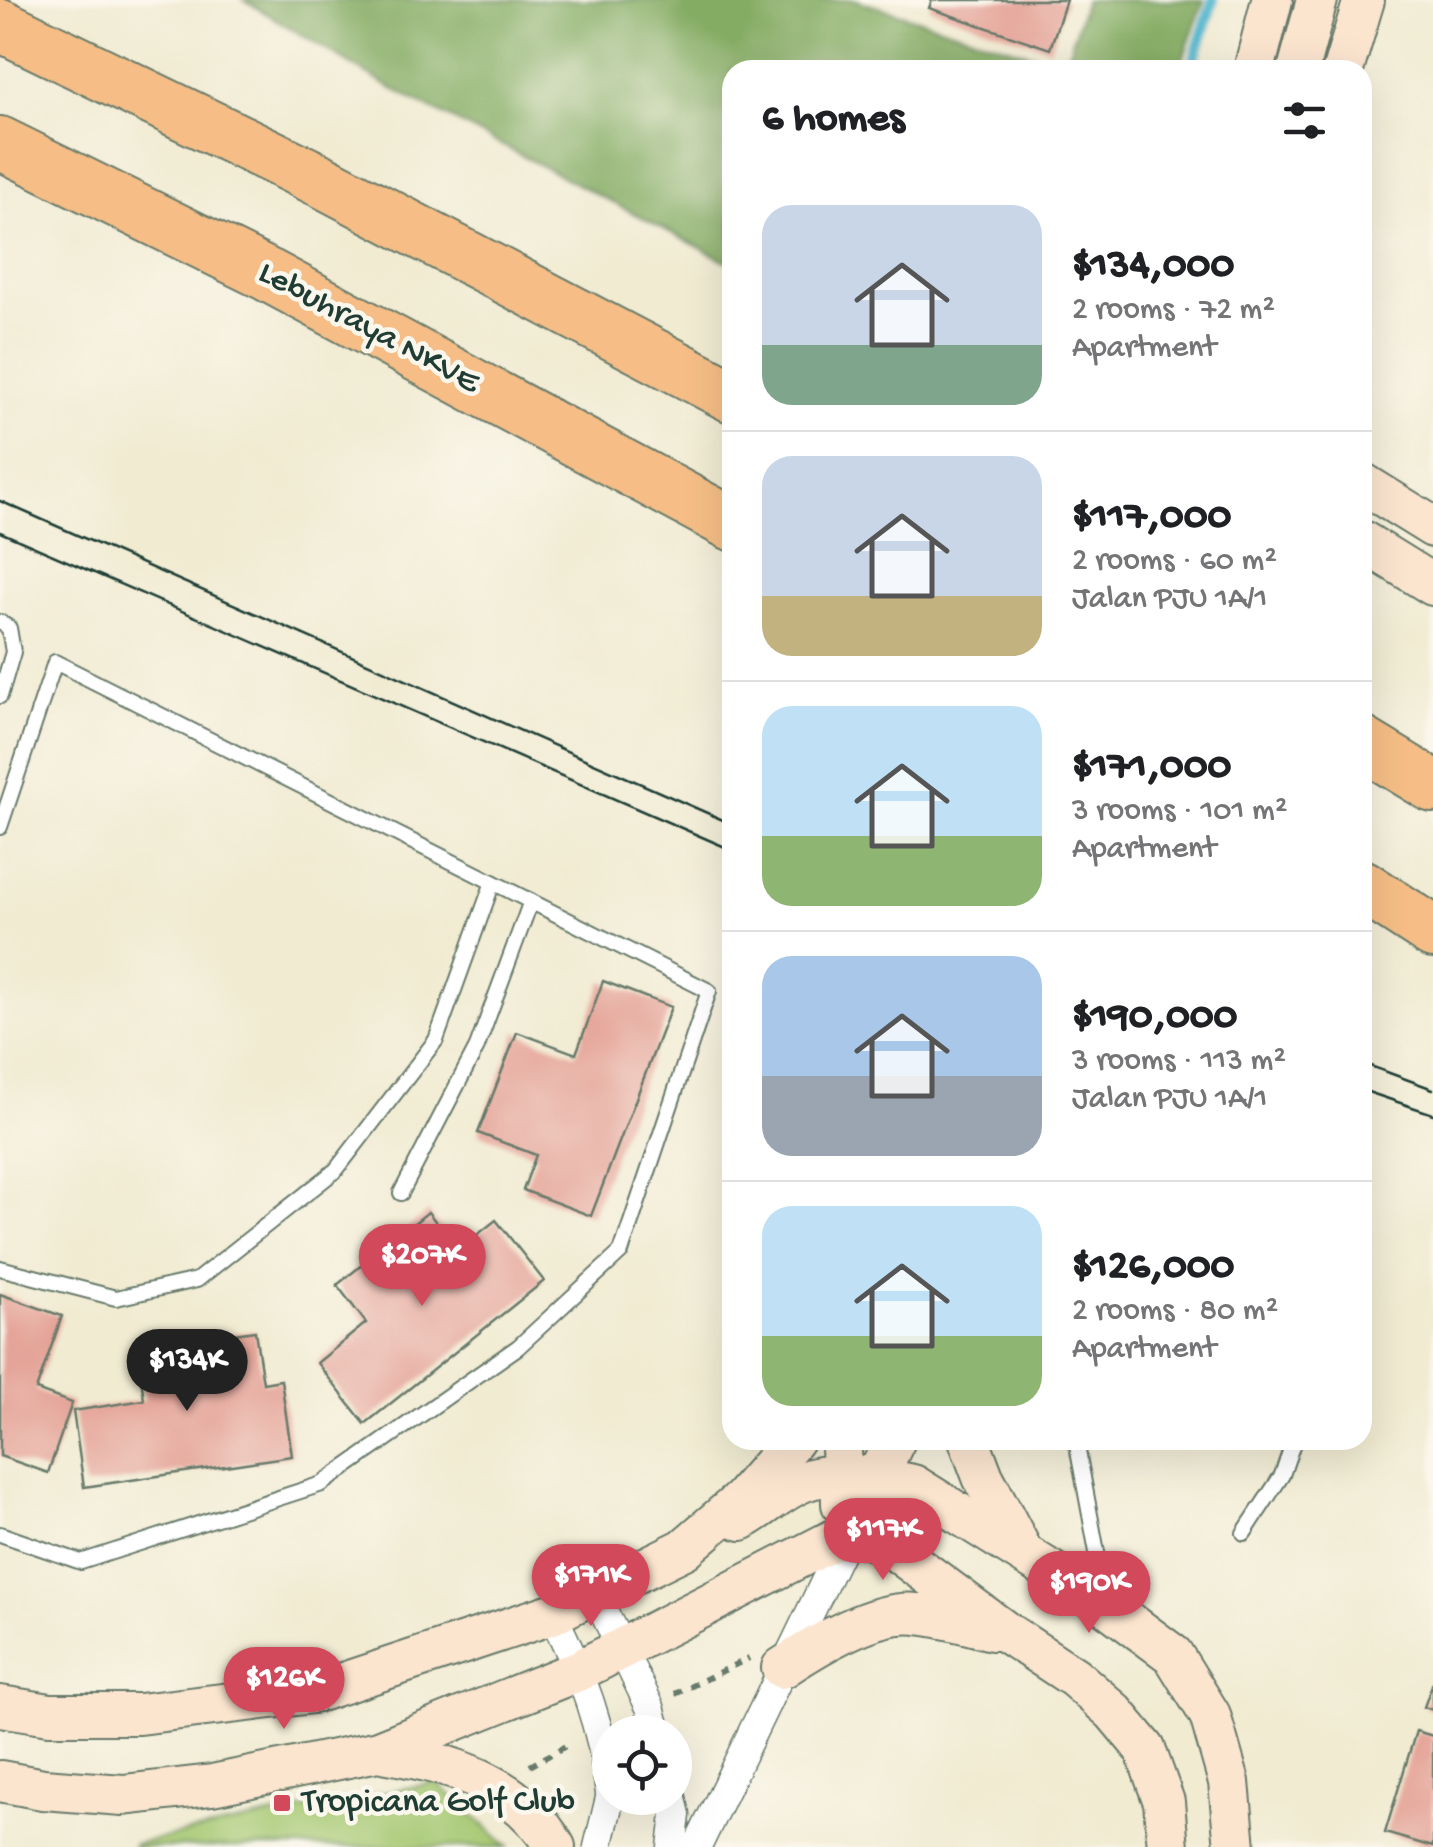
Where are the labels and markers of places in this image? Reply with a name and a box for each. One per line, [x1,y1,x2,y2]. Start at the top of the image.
pin: $207K [352,1224,492,1309]
pin: $134K [117,1329,257,1414]
pin: $117K [813,1498,953,1583]
pin: $171K [521,1544,661,1629]
pin: $190K [1019,1551,1159,1636]
pin: $126K [214,1647,354,1732]
place label: Tropicana Golf Club [300,1783,575,1824]
marker: Tropicana Golf Club [271,1792,293,1814]

